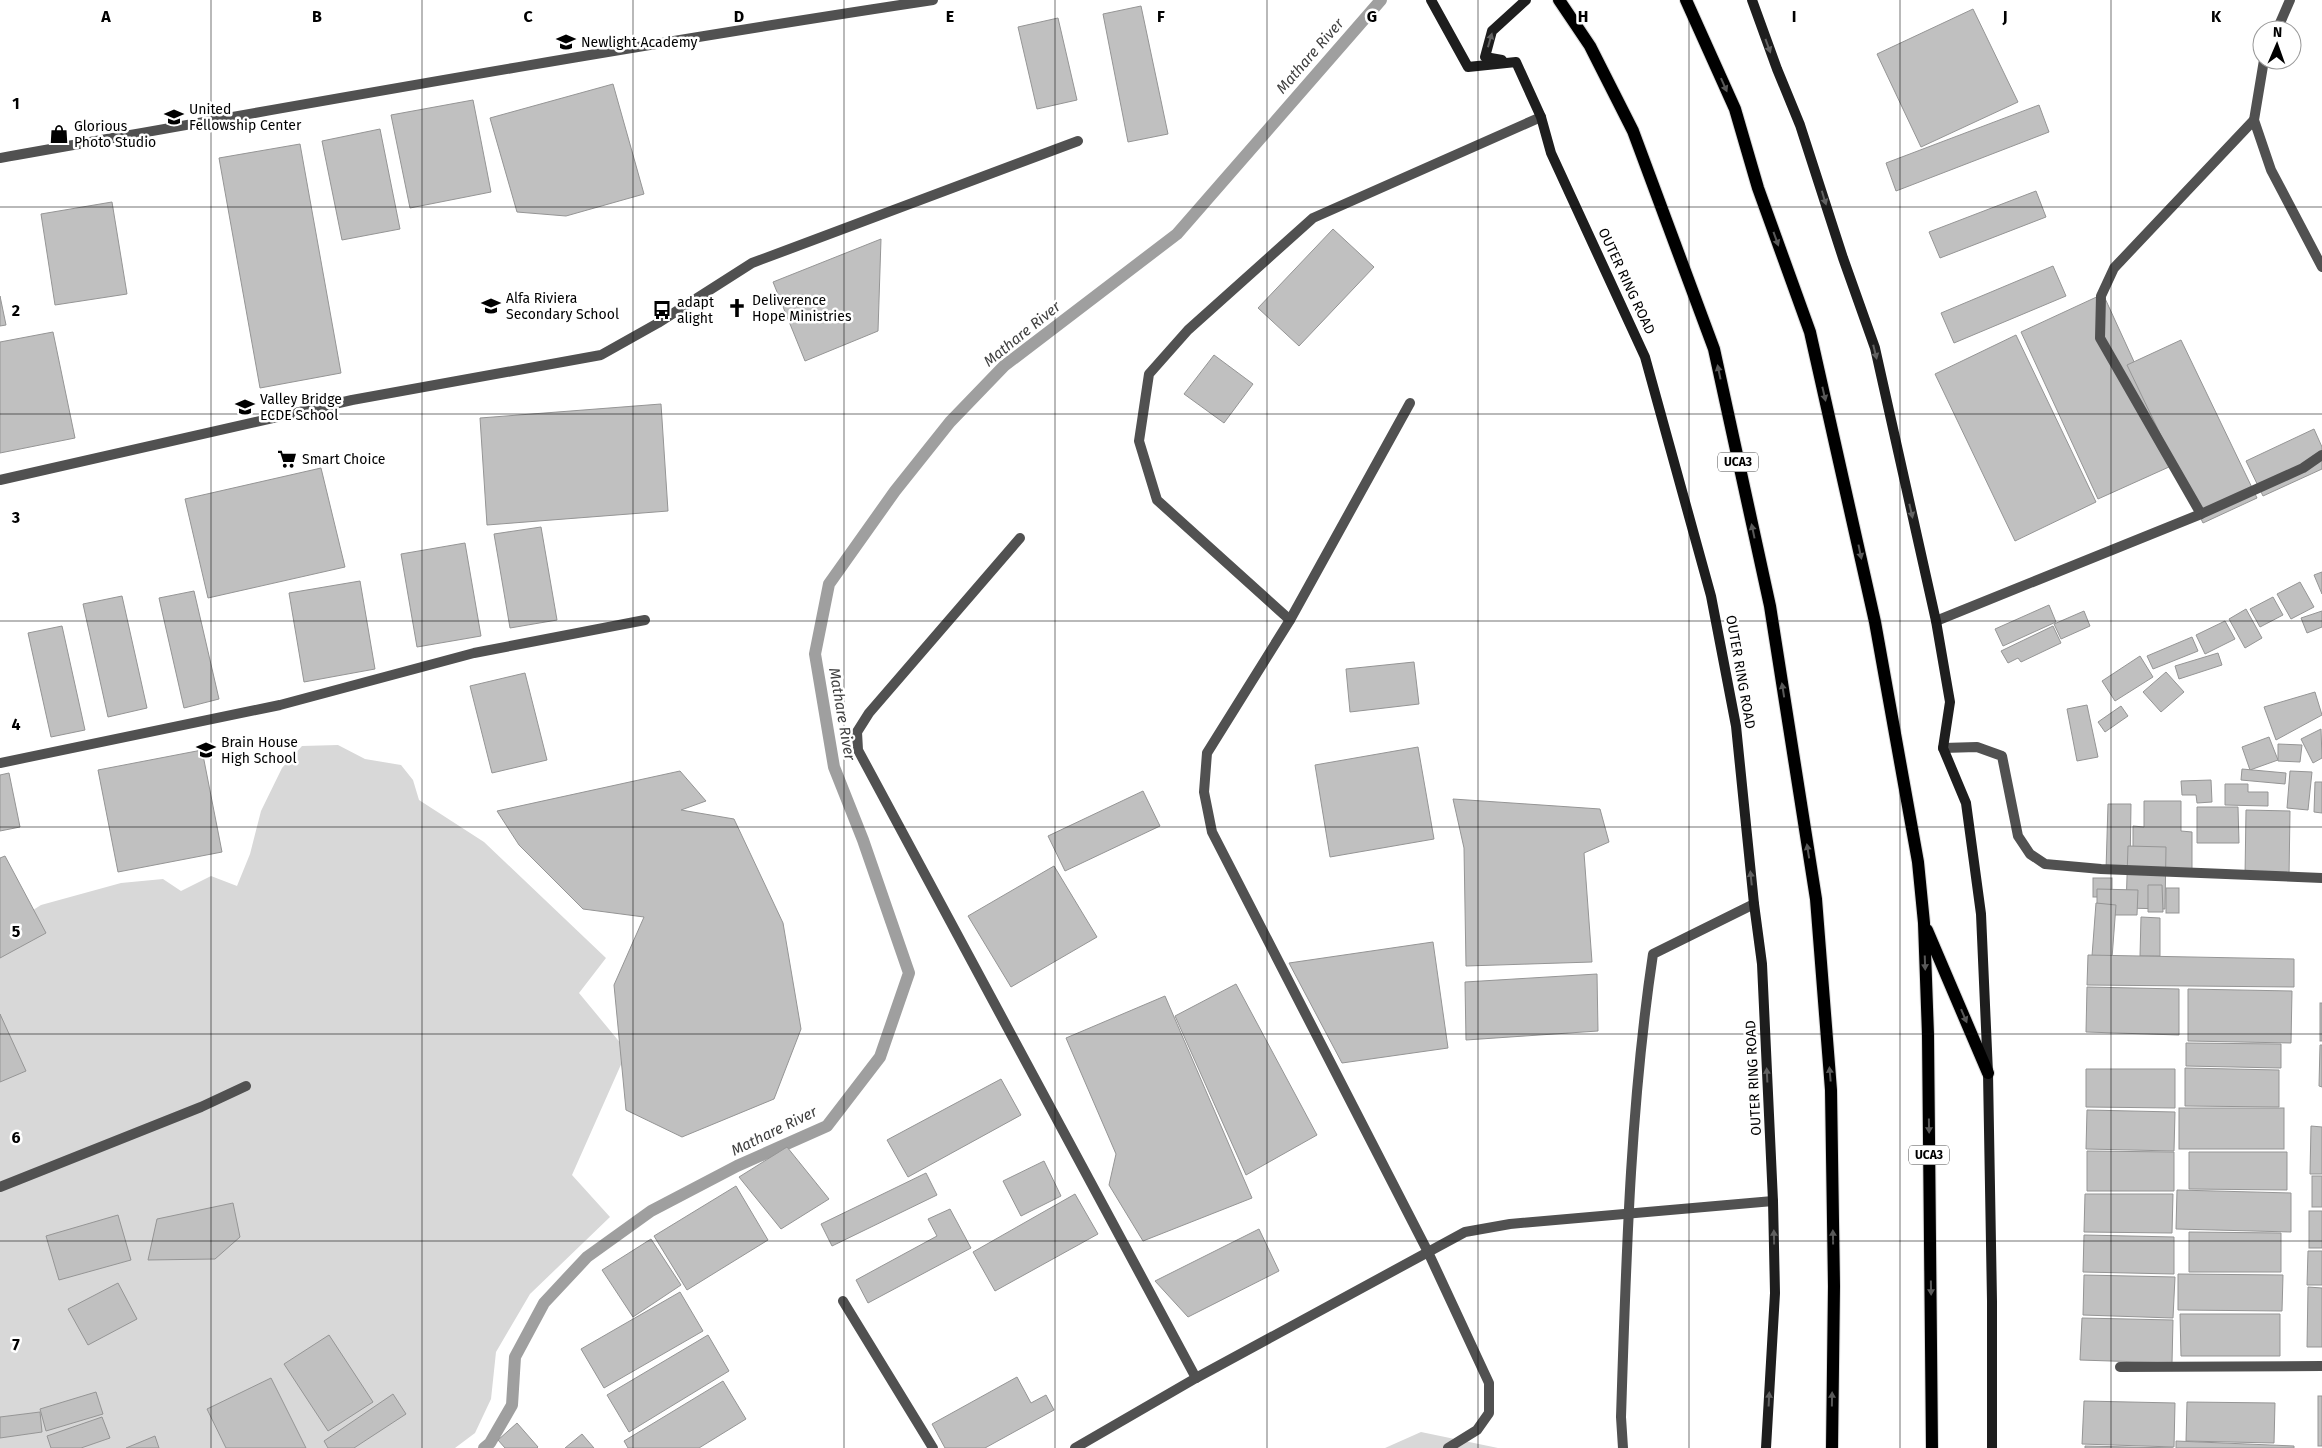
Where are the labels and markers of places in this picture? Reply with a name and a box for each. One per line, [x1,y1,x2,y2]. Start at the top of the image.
school or university icon: Newlight Academy [555,31,577,53]
place label: Newlight Academy [581,34,698,51]
place label: United Fellowship Center [189,101,302,134]
school or university icon: United Fellowship Center [163,106,185,128]
place label: Glorious Photo Studio [74,118,156,151]
shop icon: Glorious Photo Studio [48,123,70,145]
place label: Alfa Riviera Secondary School [506,290,619,323]
place label: Deliverence Hope Ministries [752,292,852,325]
place label: adapt alight [677,294,715,327]
school or university icon: Alfa Riviera Secondary School [480,295,502,317]
church icon: Deliverence Hope Ministries [726,297,748,319]
bus stop icon: adapt alight [651,299,673,321]
place label: Valley Bridge ECDE School [260,391,342,424]
school or university icon: Valley Bridge ECDE School [234,396,256,418]
supermarket icon: Smart Choice [276,448,298,470]
place label: Smart Choice [302,451,385,468]
place label: Brain House High School [221,734,298,767]
school or university icon: Brain House High School [195,739,217,761]

